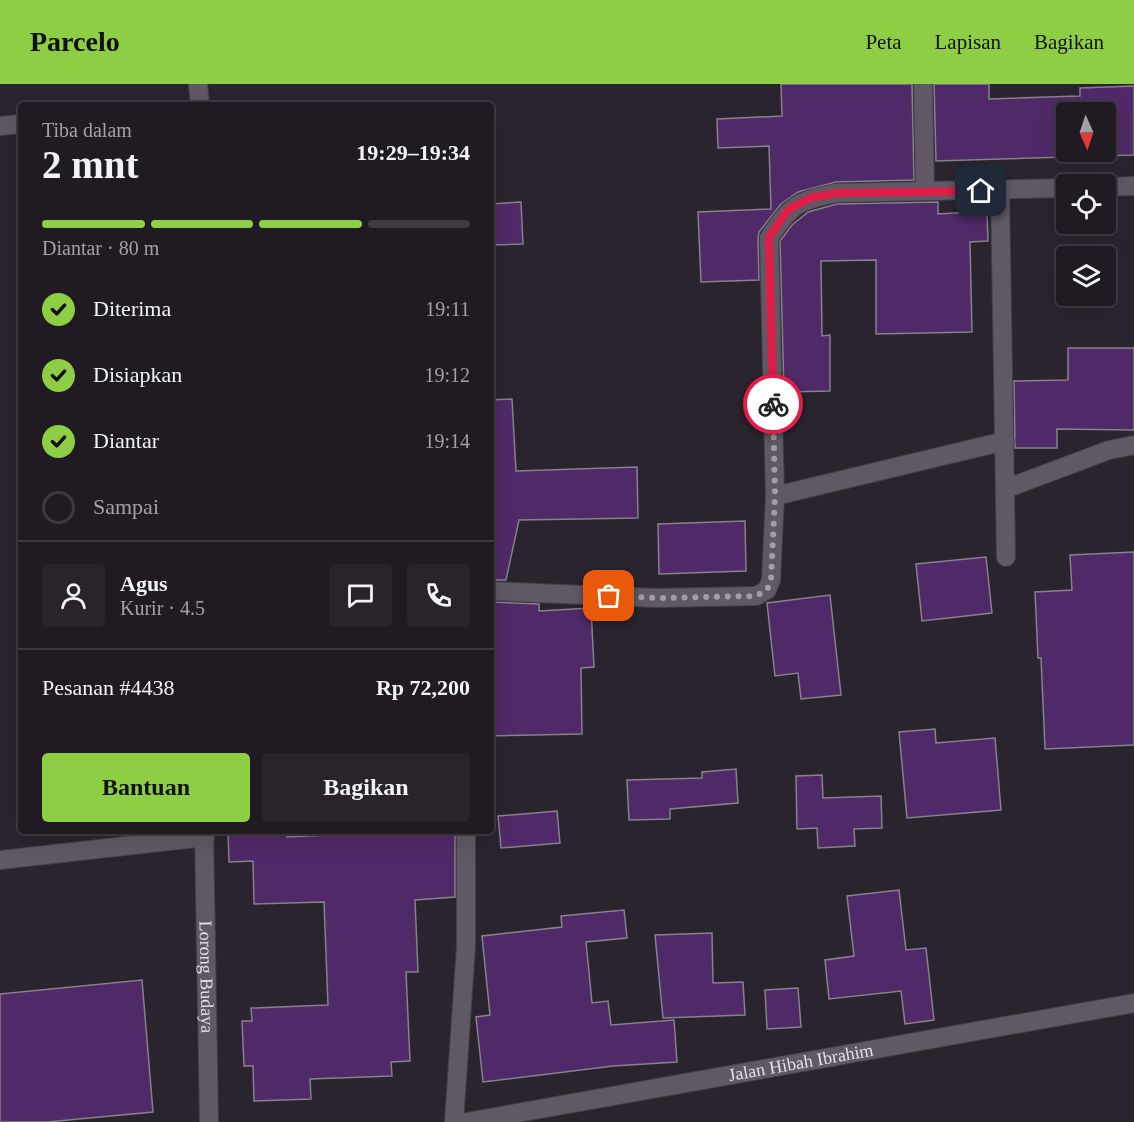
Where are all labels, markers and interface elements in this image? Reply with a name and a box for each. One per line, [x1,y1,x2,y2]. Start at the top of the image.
text: Parcelo [30,26,120,57]
text: Peta [865,30,902,54]
text: Lapisan [935,30,1001,54]
text: Bagikan [1034,30,1104,54]
north arrow [1056,102,1116,162]
map controls [1056,102,1116,306]
text: Tiba dalam [42,119,132,141]
text: 19:29–19:34 [356,140,470,165]
text: 2 mnt [42,143,138,186]
pin [955,165,1006,216]
icon: home [964,174,997,207]
button: locate [1056,174,1116,234]
text: Diantar · 80 m [42,237,159,259]
button: layers [1056,246,1116,306]
icon: check [42,293,75,326]
text: Diterima [93,296,171,321]
text: 19:11 [425,298,470,320]
icon: check [42,359,75,392]
text: Disiapkan [93,362,182,387]
text: 19:12 [424,364,470,386]
courier [743,374,803,434]
icon: bike [757,388,790,421]
icon: check [42,425,75,458]
text: Diantar [93,428,159,453]
text: 19:14 [424,430,470,452]
text: Sampai [93,494,159,519]
button: person [42,564,105,627]
button: chat [329,564,392,627]
button: phone [407,564,470,627]
pin [583,570,634,621]
text: Agus [120,571,168,596]
icon: bag [592,579,625,612]
text: Kurir · 4.5 [120,597,205,619]
text: Pesanan #4438 [42,675,175,700]
text: Rp 72,200 [376,675,470,700]
button: Bantuan [42,753,250,822]
button: Bagikan [262,753,470,822]
street label: Lorong Budaya [196,921,217,1033]
street label: Jalan Hibah Ibrahim [727,1040,875,1085]

